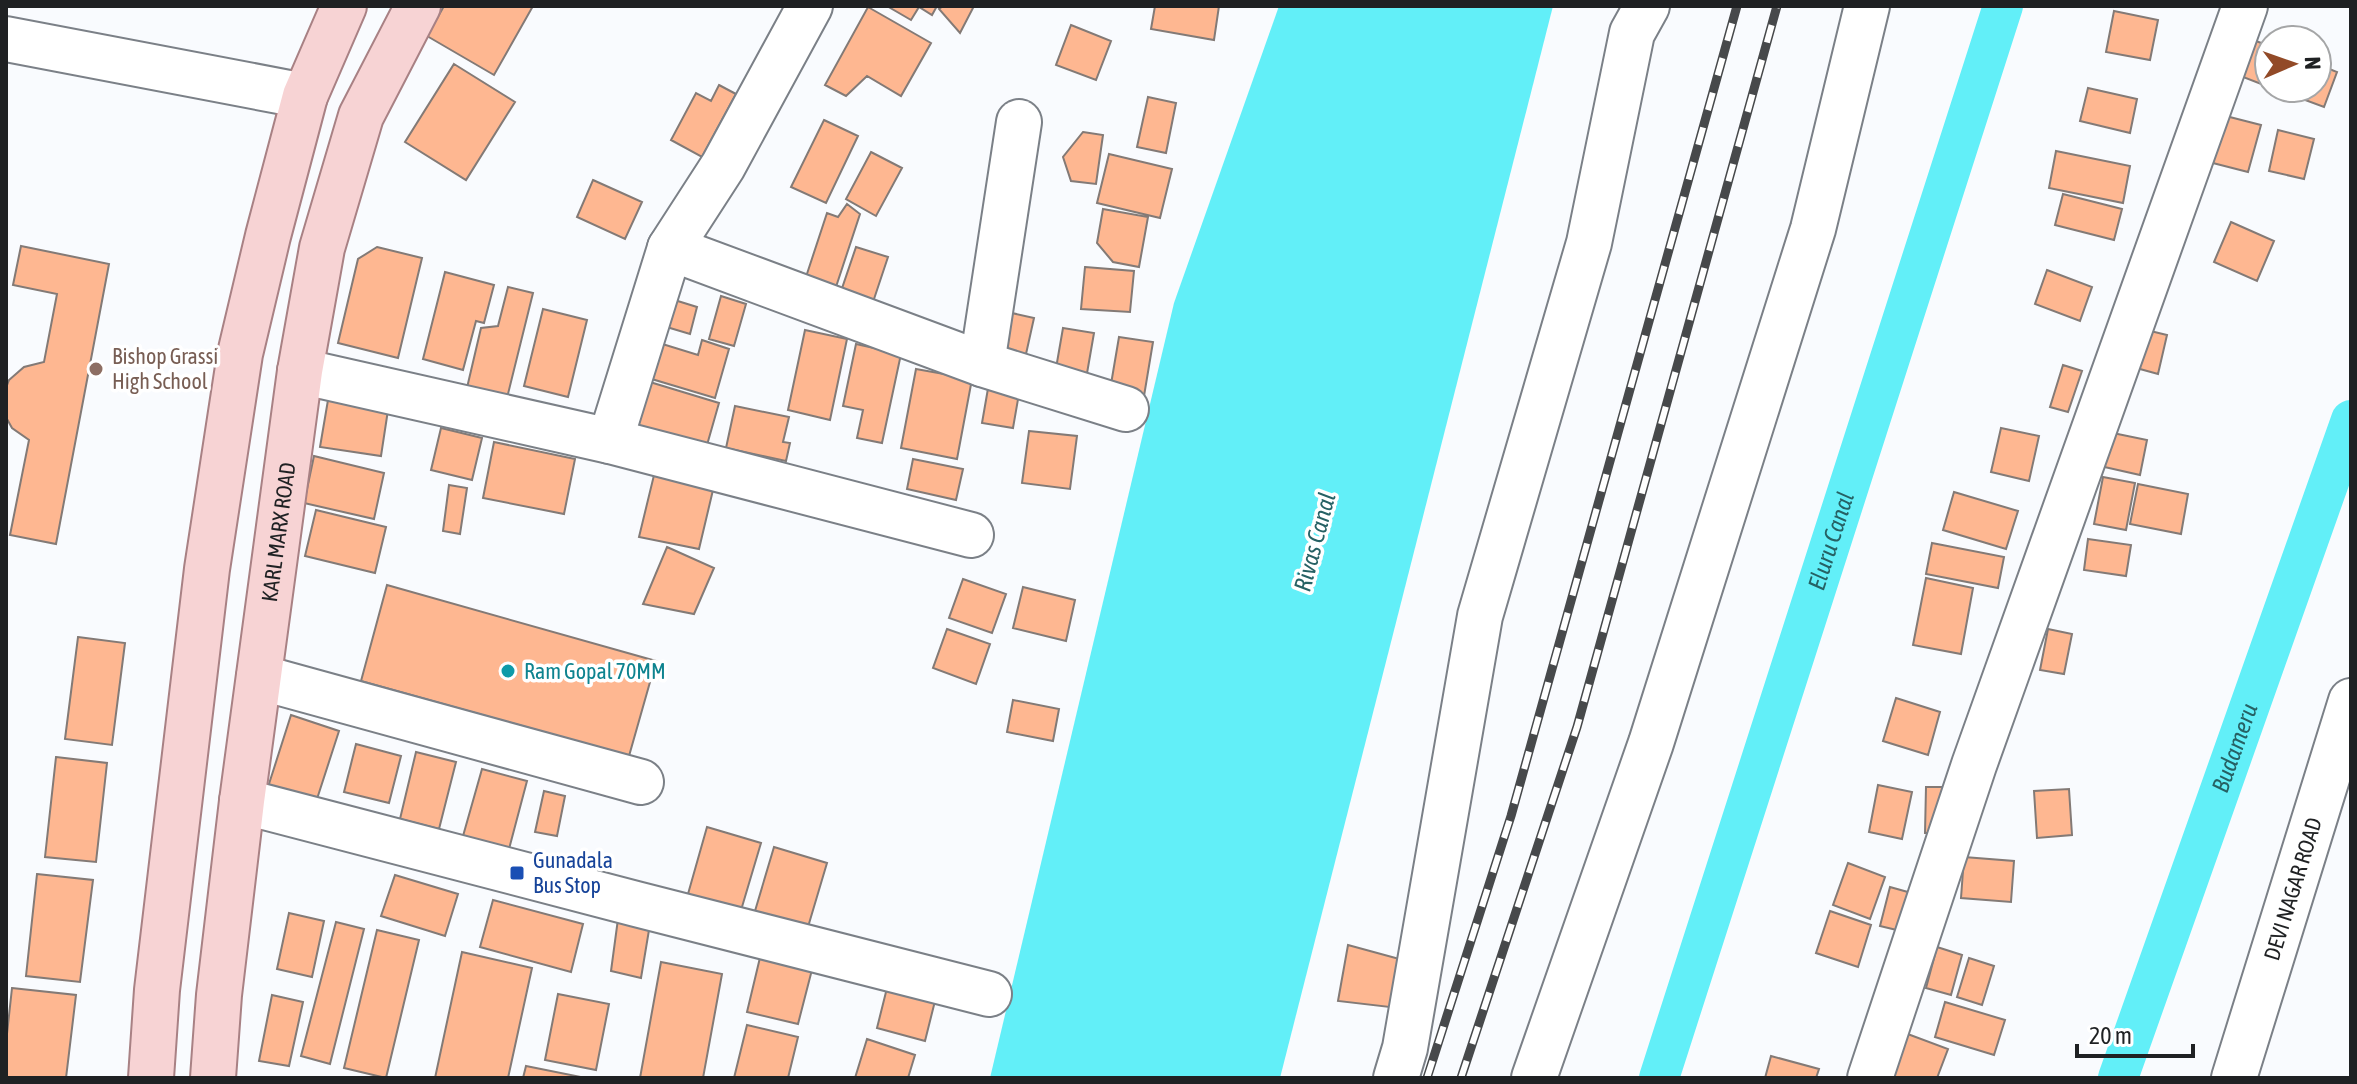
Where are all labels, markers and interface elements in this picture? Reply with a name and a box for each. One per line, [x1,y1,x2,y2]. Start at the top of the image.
north arrow [2253,24,2333,104]
text: N [2300,56,2326,70]
place label: Bishop Grassi High School [112,343,218,394]
marker: Bishop Grassi High School [87,360,105,378]
street label: KARL MARX ROAD [256,461,301,603]
water label: Eluru Canal [1803,488,1859,593]
water label: Rivas Canal [1288,489,1341,594]
place label: Ram Gopal 70MM [524,658,666,684]
marker: Ram Gopal 70MM [499,662,517,680]
water label: Budameru [2206,699,2263,796]
street label: DEVI NAGAR ROAD [2258,814,2327,963]
place label: Gunadala Bus Stop [533,847,613,898]
marker: Gunadala Bus Stop [508,864,526,882]
scale bar [2077,1008,2193,1058]
text: 20 m [2089,1022,2132,1049]

